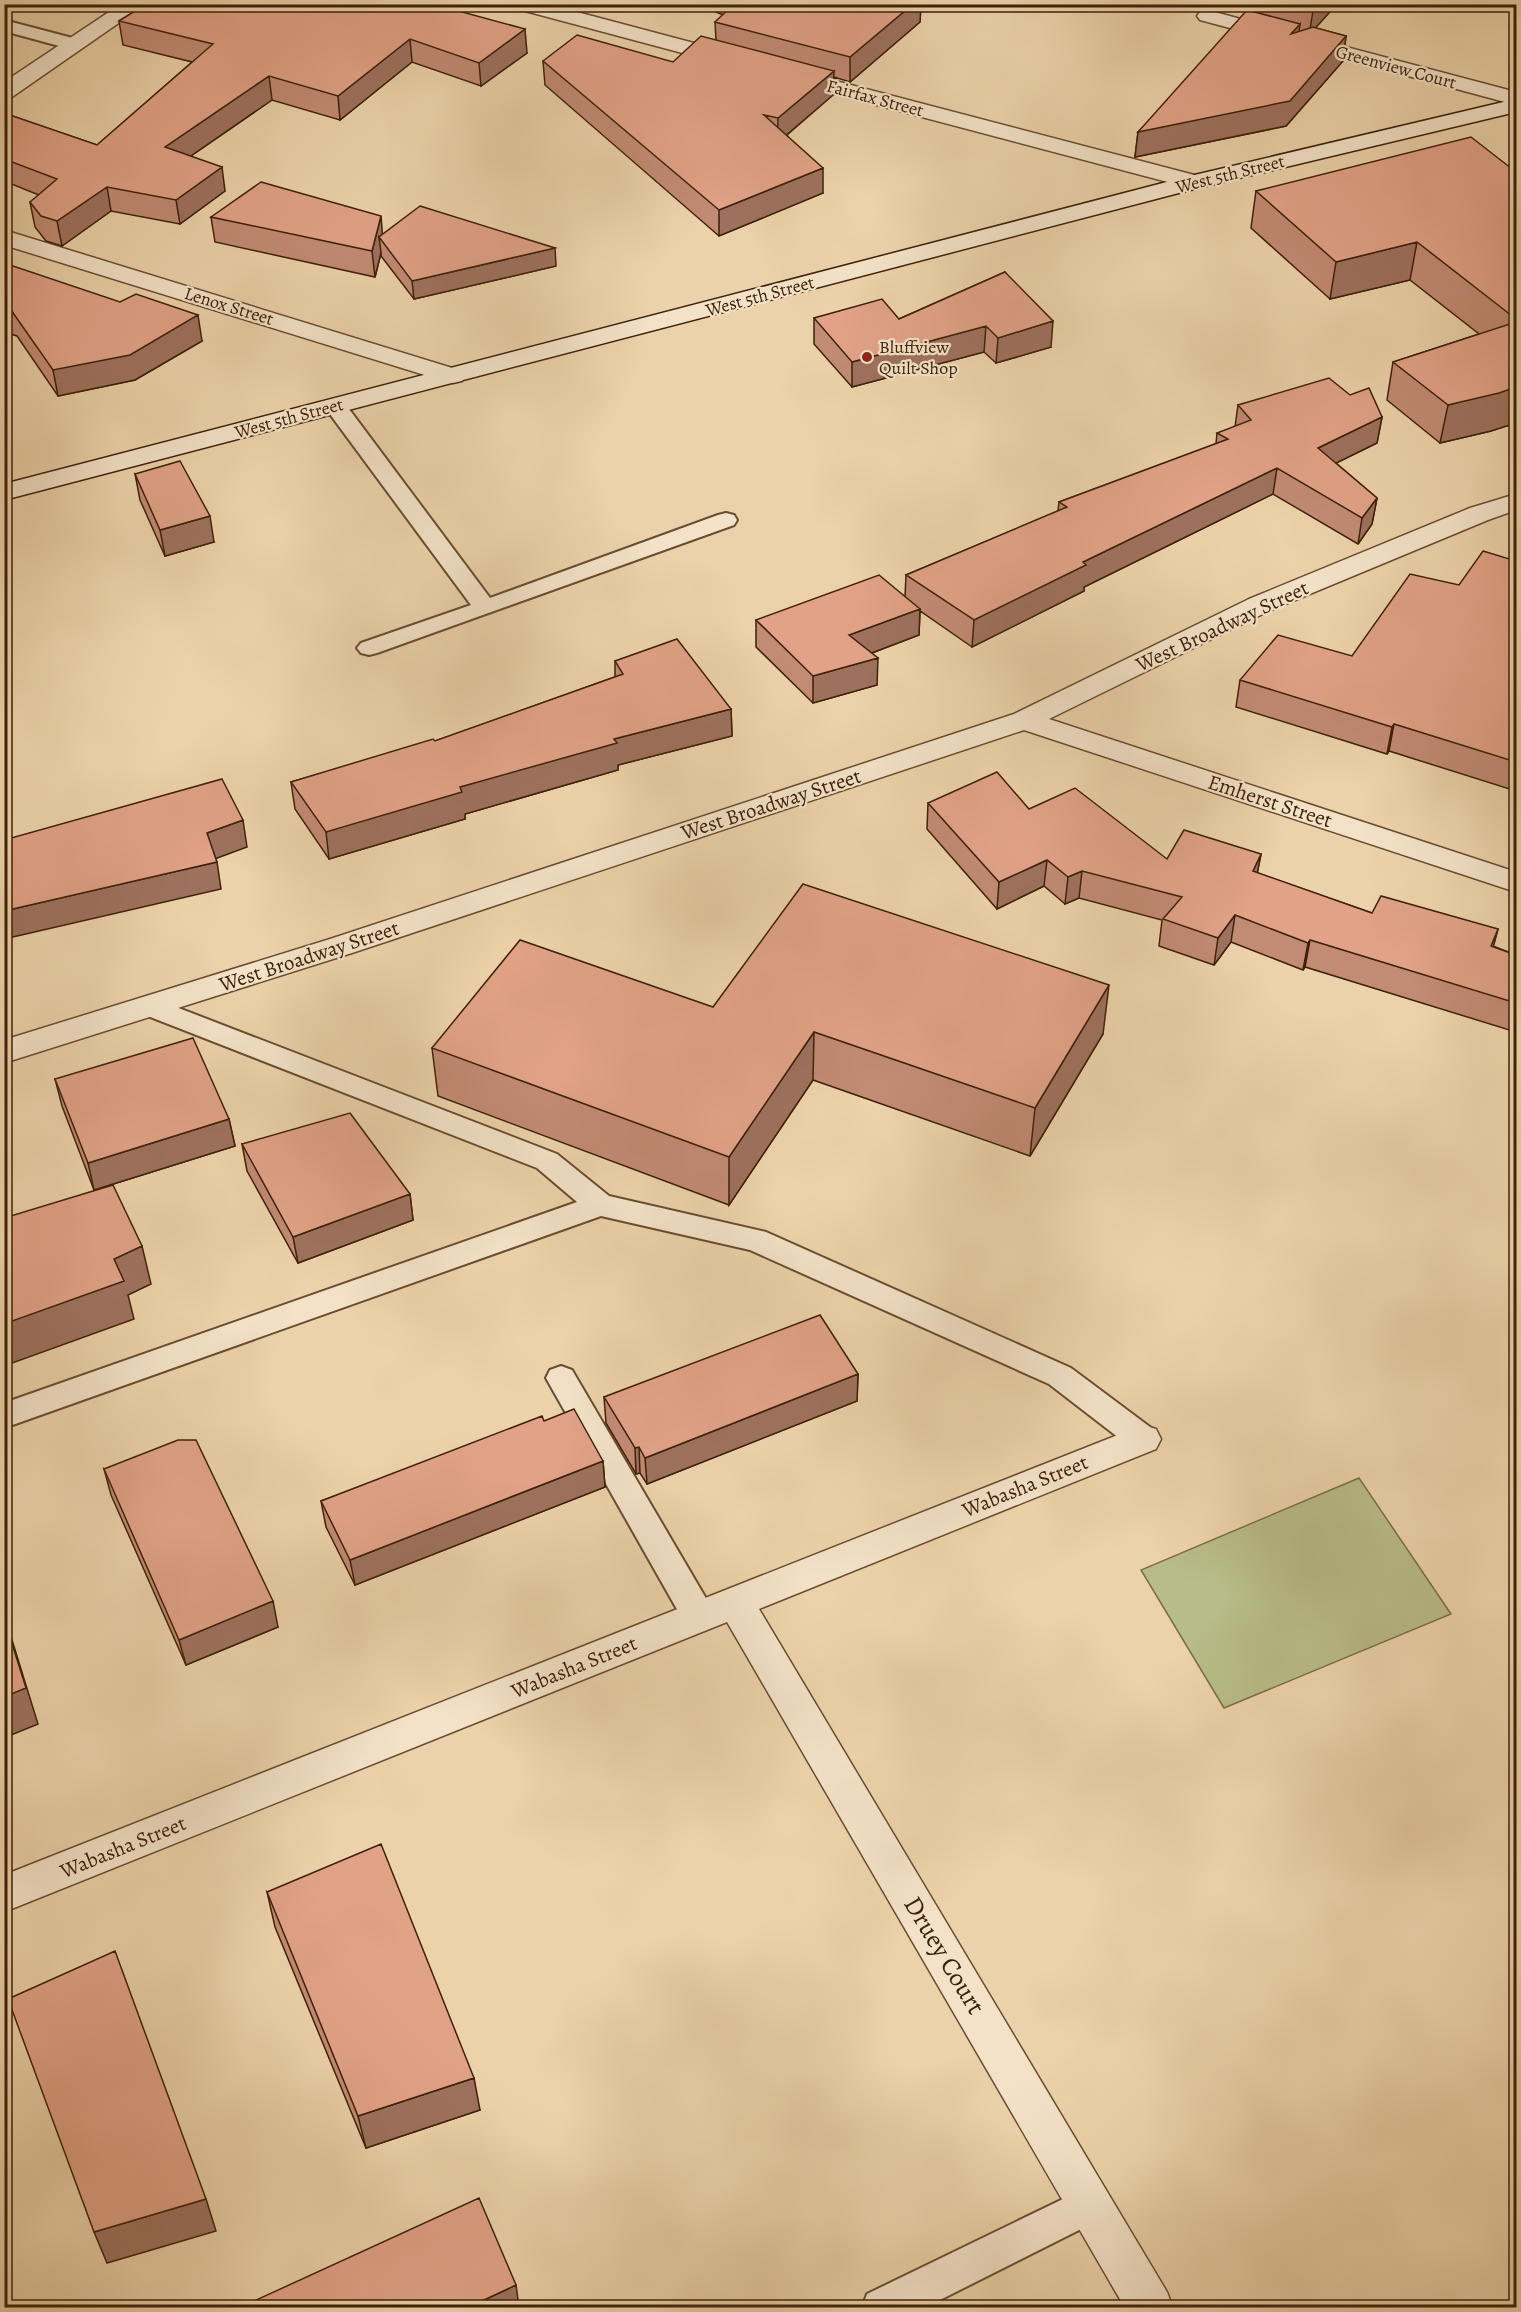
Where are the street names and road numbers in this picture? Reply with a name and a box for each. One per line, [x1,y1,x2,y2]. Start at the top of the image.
street label: Greenview Court [1333,39,1459,95]
street label: Fairfax Street [824,74,926,122]
street label: West 5th Street [1172,149,1287,199]
street label: West 5th Street [702,270,817,322]
street label: Lenox Street [181,281,277,331]
street label: West 5th Street [231,392,346,444]
street label: West Broadway Street [1130,574,1313,679]
street label: West Broadway Street [676,762,865,847]
street label: Emherst Street [1204,768,1336,834]
street label: West Broadway Street [214,914,403,999]
street label: Wabasha Street [957,1448,1092,1524]
street label: Wabasha Street [506,1629,641,1705]
street label: Wabasha Street [55,1809,190,1885]
street label: Druey Court [896,1890,994,2021]

